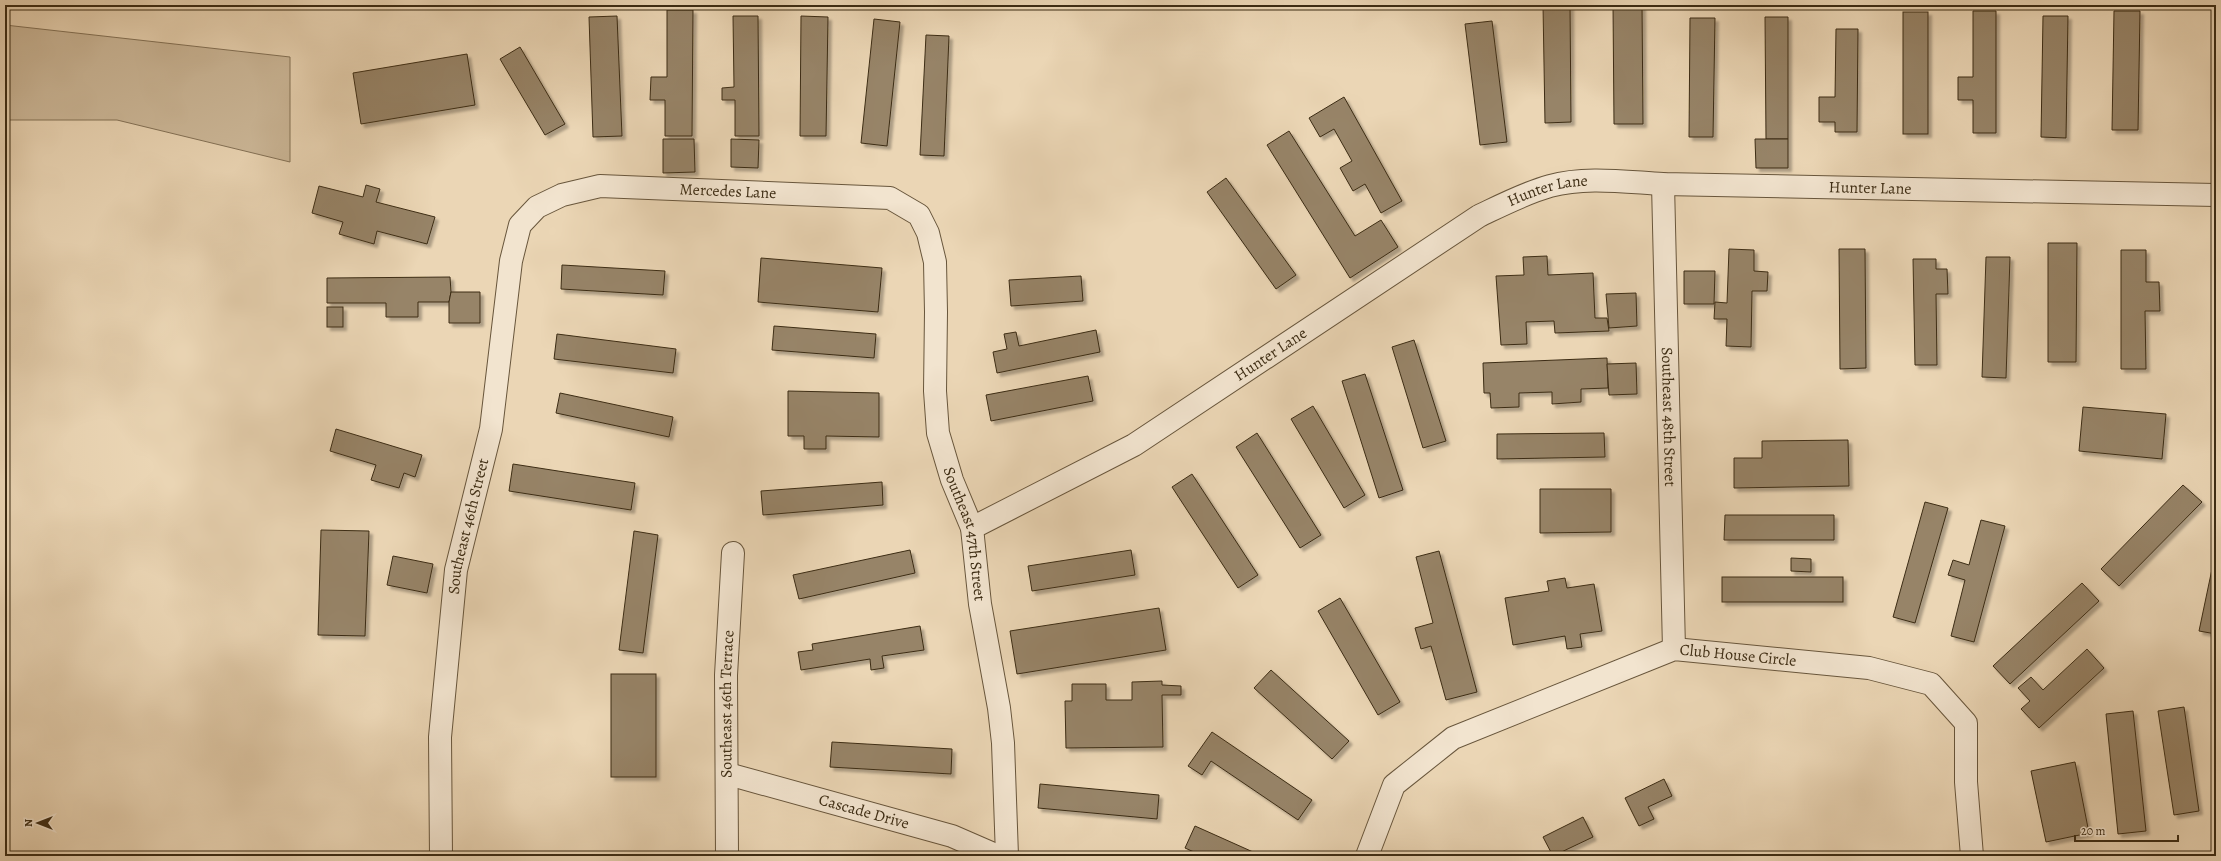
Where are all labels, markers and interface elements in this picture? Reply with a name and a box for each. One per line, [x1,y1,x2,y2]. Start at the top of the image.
street label: Hunter Lane [1504,170,1588,212]
street label: Hunter Lane [1828,176,1912,200]
street label: Mercedes Lane [679,178,777,204]
street label: Hunter Lane [1230,322,1311,386]
street label: Southeast 48th Street [1656,347,1681,487]
street label: Southeast 46th Street [443,456,494,595]
street label: Southeast 47th Street [938,464,991,602]
street label: Southeast 46th Terrace [715,629,740,778]
street label: Club House Circle [1679,639,1797,672]
street label: Cascade Drive [816,789,912,835]
north arrow [18,803,58,843]
scale bar [2075,817,2178,843]
text: N [21,819,36,827]
text: 20 m [2081,823,2105,839]

